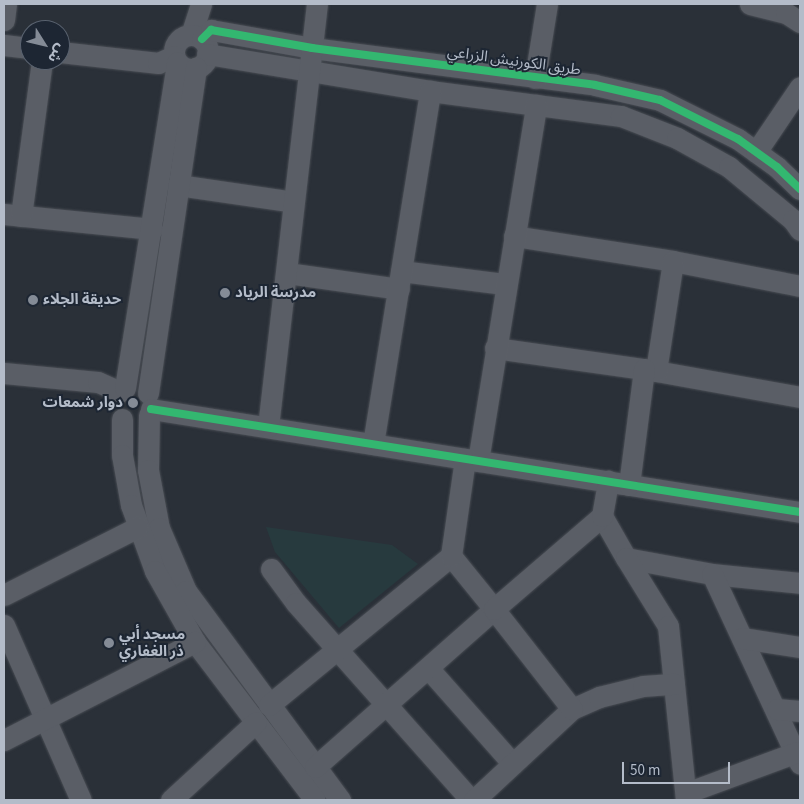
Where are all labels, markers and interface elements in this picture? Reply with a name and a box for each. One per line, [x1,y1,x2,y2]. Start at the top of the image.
north arrow [20,20,70,70]
text: ش [43,40,70,67]
street label: طريق الكورنيش الزراعي [446,43,582,79]
place label: مدرسة الرياد [235,284,316,302]
marker: مدرسة الرياد [219,287,231,299]
place label: حديقة الجلاء [43,291,121,309]
marker: حديقة الجلاء [27,294,39,306]
place label: دوار شمعات [43,394,123,412]
marker: دوار شمعات [127,397,139,409]
place label: مسجد أبي ذر الغفاري [119,625,185,660]
marker: مسجد أبي ذر الغفاري [103,637,115,649]
scale bar [624,752,732,784]
text: 50 m [630,760,660,781]

